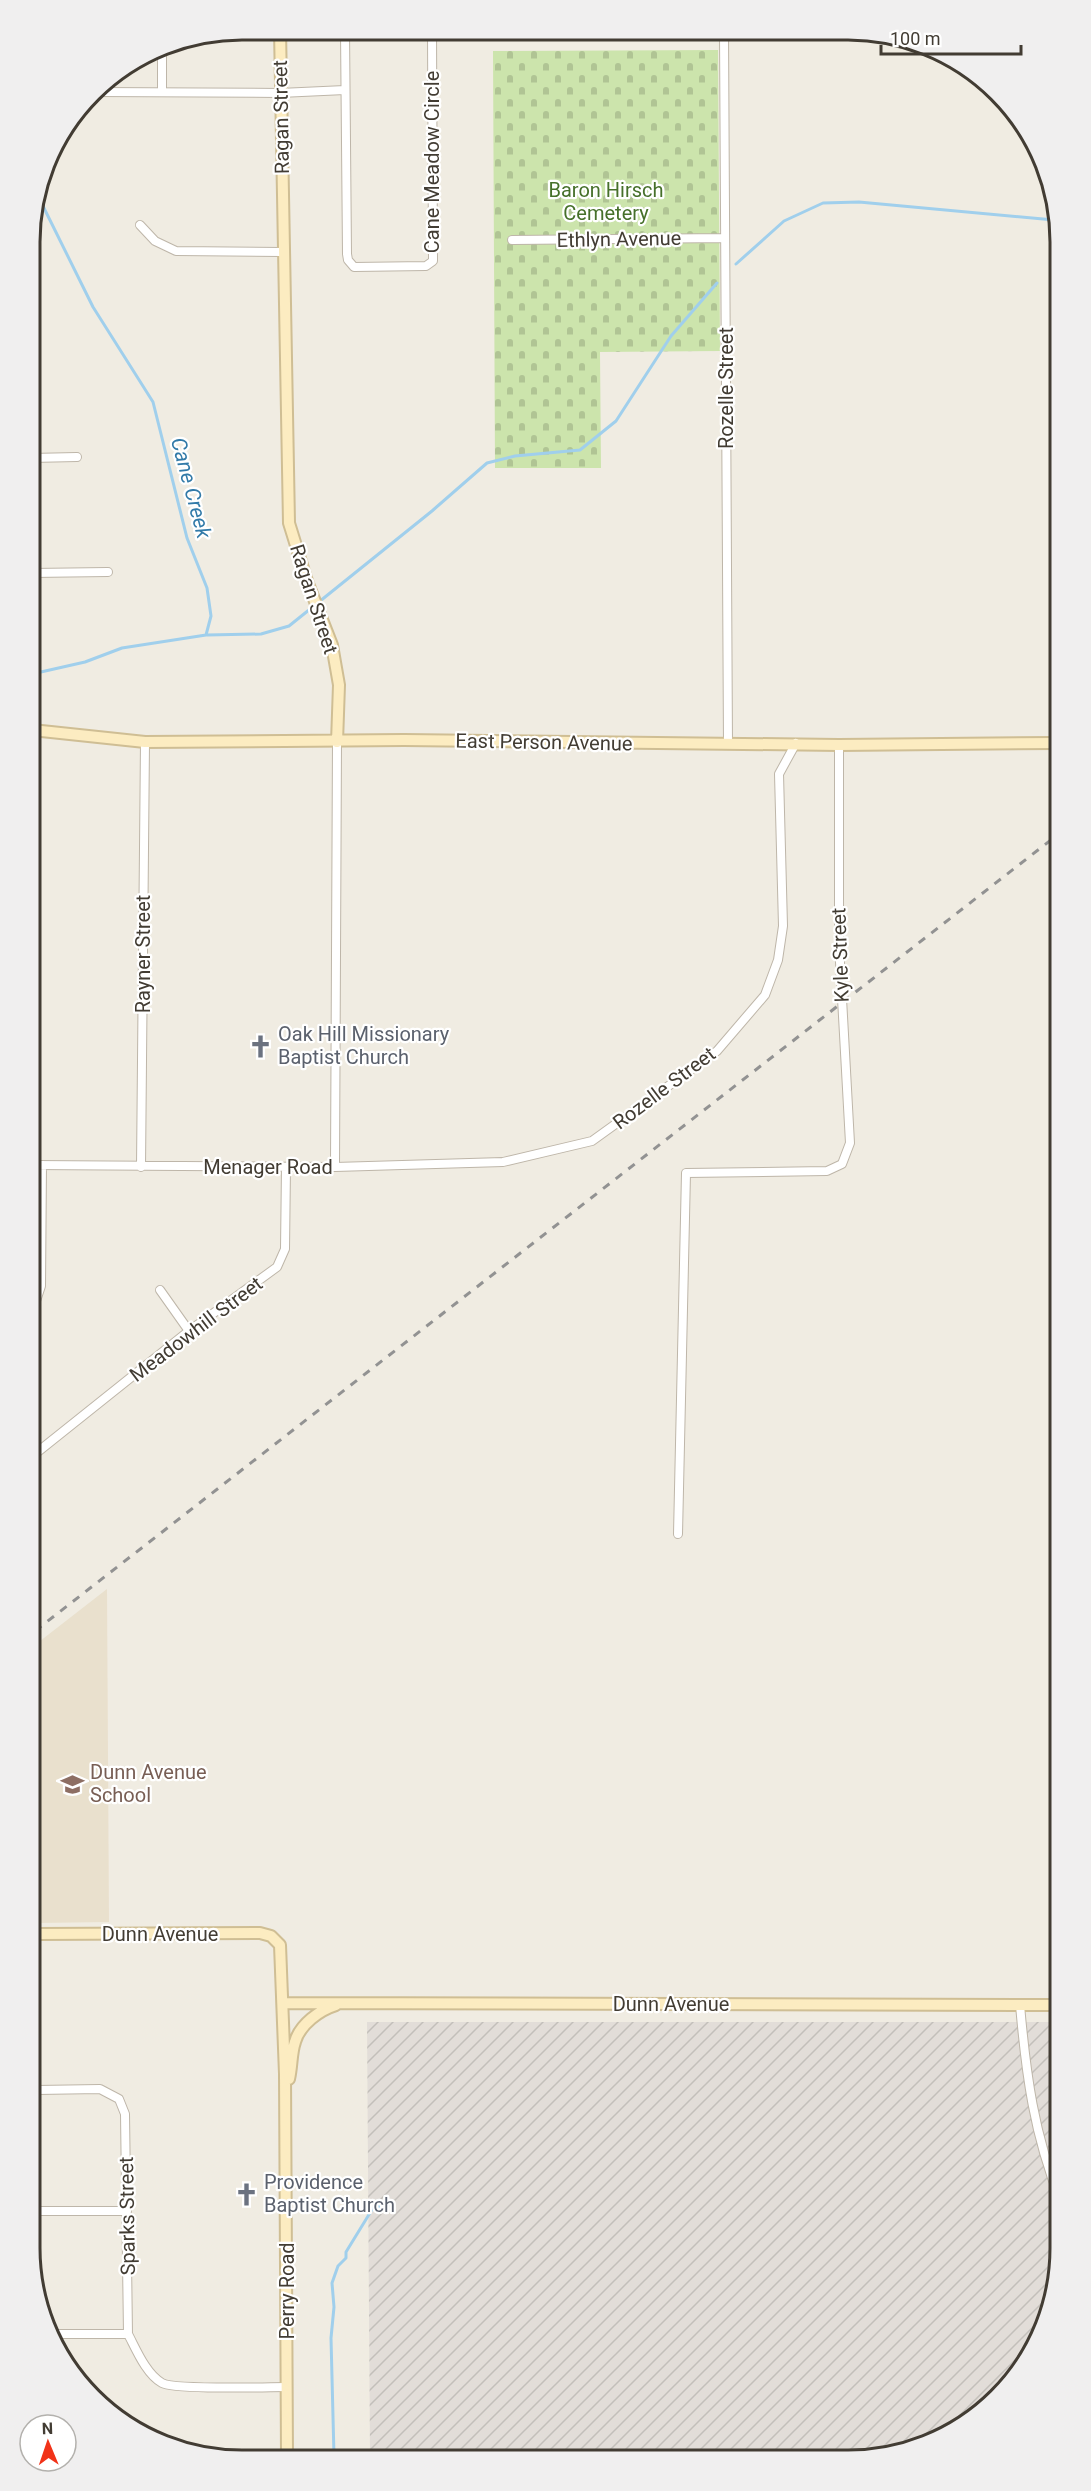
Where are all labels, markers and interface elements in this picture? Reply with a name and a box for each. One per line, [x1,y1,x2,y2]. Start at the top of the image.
scale bar [881,18,1020,56]
text: 100 m [890,28,941,49]
street label: Ragan Street [268,60,294,174]
street label: Cane Meadow Circle [420,71,444,253]
park label: Baron Hirsch Cemetery [548,178,664,225]
street label: Ethlyn Avenue [556,226,682,252]
street label: Rozelle Street [714,327,738,449]
water label: Cane Creek [166,435,216,542]
street label: Ragan Street [285,541,343,657]
street label: East Person Avenue [455,728,633,756]
street label: Rayner Street [131,895,155,1013]
street label: Kyle Street [826,907,854,1003]
place label: Oak Hill Missionary Baptist Church [278,1022,450,1069]
church icon: Oak Hill Missionary Baptist Church [247,1033,273,1059]
street label: Rozelle Street [608,1042,720,1134]
street label: Menager Road [203,1155,333,1179]
street label: Meadowhill Street [125,1271,267,1387]
place label: Dunn Avenue School [90,1760,207,1807]
school or university icon: Dunn Avenue School [59,1771,85,1797]
street label: Dunn Avenue [102,1922,218,1946]
street label: Dunn Avenue [613,1992,729,2016]
street label: Sparks Street [114,2156,140,2276]
place label: Providence Baptist Church [264,2170,395,2217]
church icon: Providence Baptist Church [233,2181,259,2207]
street label: Perry Road [275,2242,299,2340]
north arrow [18,2413,78,2473]
text: N [42,2419,53,2438]

